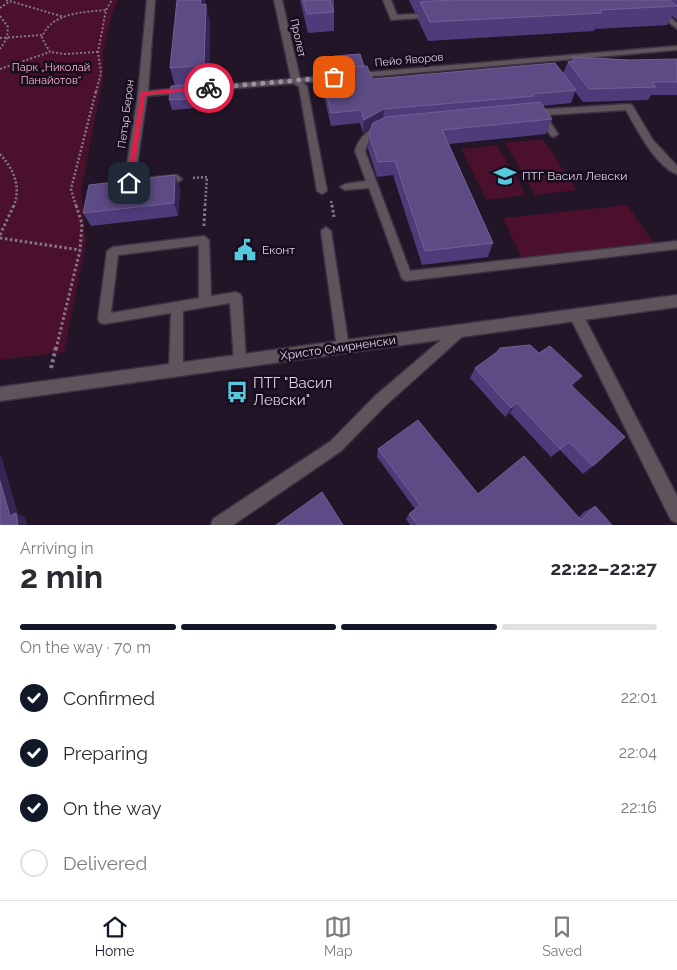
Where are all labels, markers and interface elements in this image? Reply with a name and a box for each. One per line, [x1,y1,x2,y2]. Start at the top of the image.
street label: Пролет [287,17,309,59]
street label: Пейо Яворов [374,51,444,69]
pin [313,56,355,98]
park label: Парк „Николай Панайотов“ [12,61,90,87]
courier [184,63,234,113]
icon: bag [320,63,348,91]
icon: bike [195,74,223,102]
street label: Петър Берон [115,79,137,149]
pin [108,162,150,204]
school or university icon: ПТГ Васил Левски [492,163,518,189]
icon: home [115,169,143,197]
place label: ПТГ Васил Левски [522,169,627,183]
public building icon: Еконт [232,237,258,263]
place label: Еконт [262,243,295,257]
street label: Христо Смирненски [279,333,397,363]
place label: ПТГ "Васил Левски" [253,374,332,409]
bus stop icon: ПТГ "Васил Левски" [224,379,250,405]
text: Arriving in [20,539,94,558]
text: 22:22–22:27 [550,557,657,579]
text: 2 min [20,558,103,595]
text: On the way · 70 m [20,638,151,657]
icon: check [20,684,48,712]
text: Confirmed [63,687,155,709]
text: 22:01 [621,688,657,707]
icon: check [20,739,48,767]
text: Preparing [63,742,148,764]
text: 22:04 [619,743,657,762]
icon: check [20,794,48,822]
text: On the way [63,797,162,819]
text: 22:16 [621,798,657,817]
text: Delivered [63,852,147,874]
tab: Home [95,913,134,959]
tab: Map [324,913,353,959]
tab: Saved [542,913,582,959]

